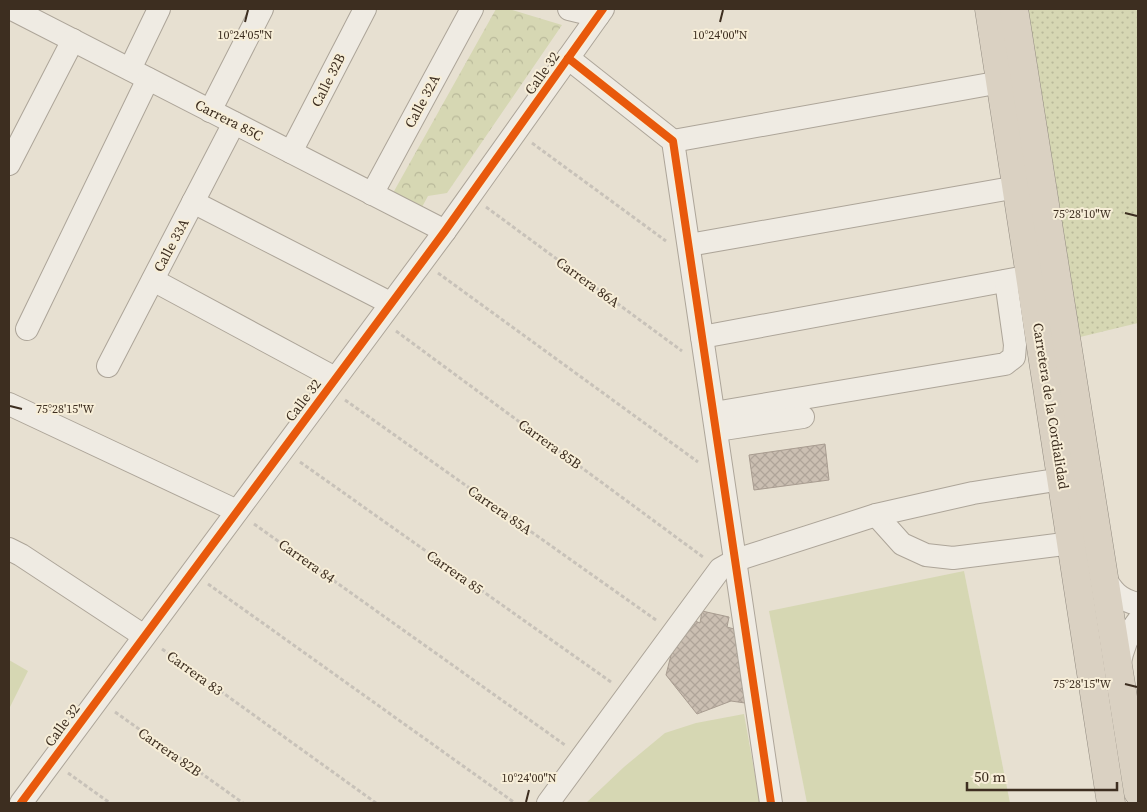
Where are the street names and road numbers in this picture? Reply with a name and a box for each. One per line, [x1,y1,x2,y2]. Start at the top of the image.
street label: Calle 32 [520,47,564,99]
street label: Calle 32B [306,50,350,110]
street label: Calle 32A [400,70,445,131]
street label: Carrera 85C [192,94,267,146]
street label: Calle 33A [149,214,194,275]
street label: Carrera 86A [552,252,624,312]
street label: Carretera de la Cordialidad [1028,321,1074,491]
street label: Calle 32 [280,375,326,425]
street label: Carrera 85B [514,414,586,474]
street label: Carrera 85A [464,481,537,540]
street label: Carrera 84 [275,534,339,588]
street label: Carrera 85 [423,545,487,599]
street label: Carrera 83 [163,646,227,700]
street label: Calle 32 [40,699,84,751]
street label: Carrera 82B [134,723,206,781]

